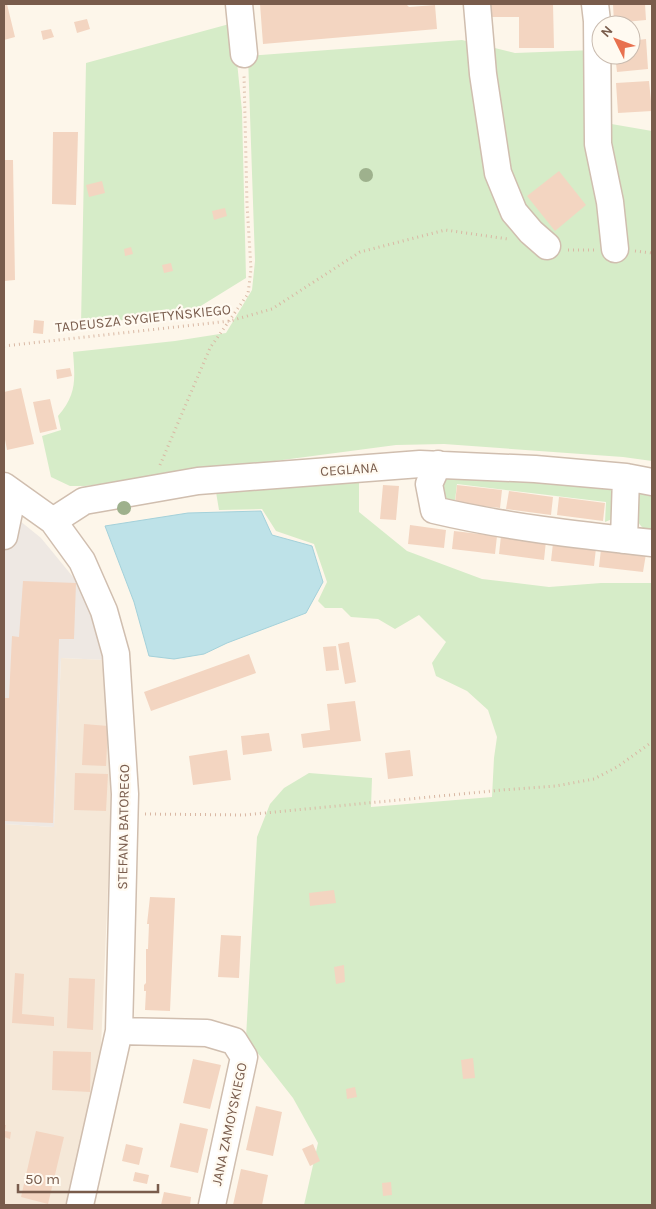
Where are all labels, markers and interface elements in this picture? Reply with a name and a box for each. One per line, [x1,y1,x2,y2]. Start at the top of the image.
north arrow [591,15,641,65]
text: N [597,22,616,41]
street label: TADEUSZA SYGIETYŃSKIEGO [54,300,232,336]
street label: CEGLANA [320,459,378,480]
street label: STEFANA BATOREGO [114,764,133,890]
street label: JANA ZAMOYSKIEGO [208,1061,251,1187]
scale bar [18,1162,158,1194]
text: 50 m [25,1170,60,1188]

